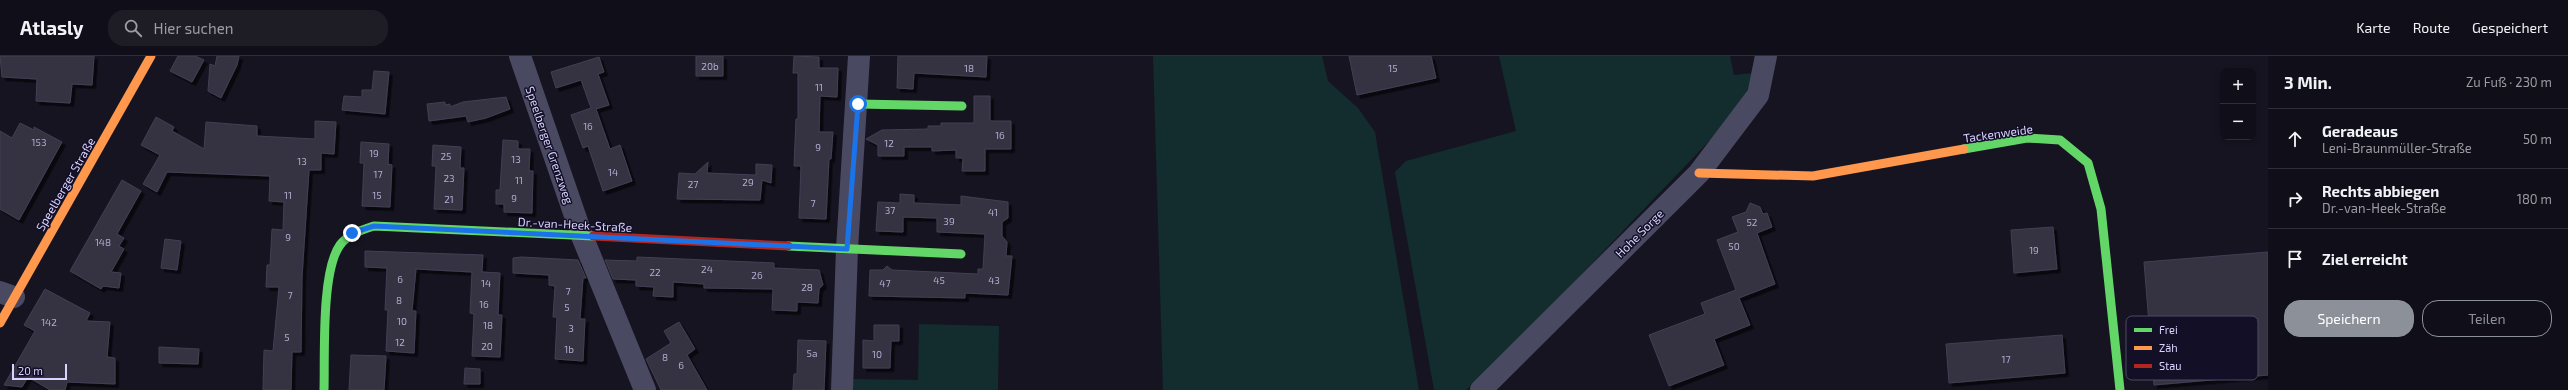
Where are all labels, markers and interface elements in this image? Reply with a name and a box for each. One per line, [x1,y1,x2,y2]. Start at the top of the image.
search box [108,10,388,46]
text: Atlasly [20,16,84,39]
icon: search [122,17,144,39]
text: Hier suchen [154,19,233,37]
text: Karte [2356,19,2391,36]
text: Route [2413,19,2450,36]
text: Gespeichert [2472,19,2548,36]
house number: 20b [701,60,719,72]
house number: 18 [964,62,974,74]
house number: 15 [1388,62,1398,74]
map controls [2220,68,2256,140]
button: + [2220,68,2256,104]
text: 3 Min. [2284,72,2332,92]
text: Zu Fuß · 230 m [2466,74,2552,90]
house number: 11 [815,81,823,93]
street label: Speelberger Grenzweg [523,84,577,206]
route start [849,95,867,113]
button: − [2220,104,2256,140]
house number: 16 [583,120,593,132]
street label: Tackenweide [1962,121,2034,145]
text: Geradeaus [2322,122,2398,140]
icon: ahead [2284,128,2306,150]
house number: 16 [995,129,1005,141]
text: 50 m [2523,131,2552,147]
street label: Speelberger Straße [33,135,97,233]
house number: 153 [32,136,46,148]
house number: 12 [884,137,894,149]
text: Leni-Braunmüller-Straße [2322,140,2472,156]
house number: 9 [815,141,821,153]
house number: 19 [369,147,379,159]
house number: 25 [441,150,451,162]
house number: 13 [511,153,521,165]
house number: 13 [297,155,307,167]
house number: 14 [608,166,618,178]
house number: 17 [373,168,383,180]
house number: 23 [443,172,455,184]
house number: 11 [515,174,523,186]
house number: 29 [742,176,754,188]
house number: 27 [688,178,698,190]
text: Rechts abbiegen [2322,182,2439,200]
icon: right [2284,188,2306,210]
house number: 11 [284,189,292,201]
house number: 15 [372,189,382,201]
text: 180 m [2517,191,2552,207]
house number: 9 [511,192,517,204]
house number: 21 [444,193,454,205]
house number: 7 [810,197,816,209]
text: Dr.-van-Heek-Straße [2322,200,2446,216]
house number: 37 [885,204,895,216]
house number: 41 [988,206,998,218]
street label: Hohe Sorge [1612,206,1666,260]
street label: Dr.-van-Heek-Straße [517,214,633,234]
house number: 39 [943,215,955,227]
house number: 52 [1747,216,1758,228]
route end [343,224,361,242]
house number: 9 [285,231,291,243]
house number: 148 [95,236,111,248]
house number: 50 [1728,240,1740,252]
house number: 19 [2029,244,2039,256]
icon: arrive [2284,248,2306,270]
text: Ziel erreicht [2322,250,2408,268]
house number: 24 [701,263,713,275]
house number: 22 [649,266,661,278]
house number: 26 [751,269,763,281]
house number: 6 [397,273,403,285]
house number: 45 [933,274,945,286]
house number: 43 [988,274,1000,286]
house number: 14 [481,277,491,289]
house number: 47 [879,277,891,289]
house number: 28 [801,281,813,293]
house number: 7 [565,285,571,297]
house number: 7 [287,289,293,301]
house number: 8 [396,294,402,306]
house number: 16 [479,298,489,310]
button: Speichern [2284,300,2414,337]
button: Teilen [2422,300,2552,337]
house number: 5 [564,301,570,313]
house number: 10 [397,315,407,327]
house number: 142 [41,316,57,328]
legend [2126,316,2258,380]
house number: 18 [483,319,493,331]
house number: 3 [568,322,574,334]
text: Frei [2159,323,2178,336]
house number: 5 [284,331,290,343]
house number: 12 [395,336,405,348]
house number: 20 [481,340,493,352]
text: Zäh [2159,341,2178,354]
house number: 1b [564,343,574,355]
house number: 5a [807,347,817,359]
house number: 10 [872,348,882,360]
house number: 8 [662,351,668,363]
house number: 17 [2001,353,2011,365]
house number: 6 [678,359,684,371]
text: Stau [2159,359,2182,372]
scale bar [12,362,67,381]
text: 20 m [18,364,43,377]

